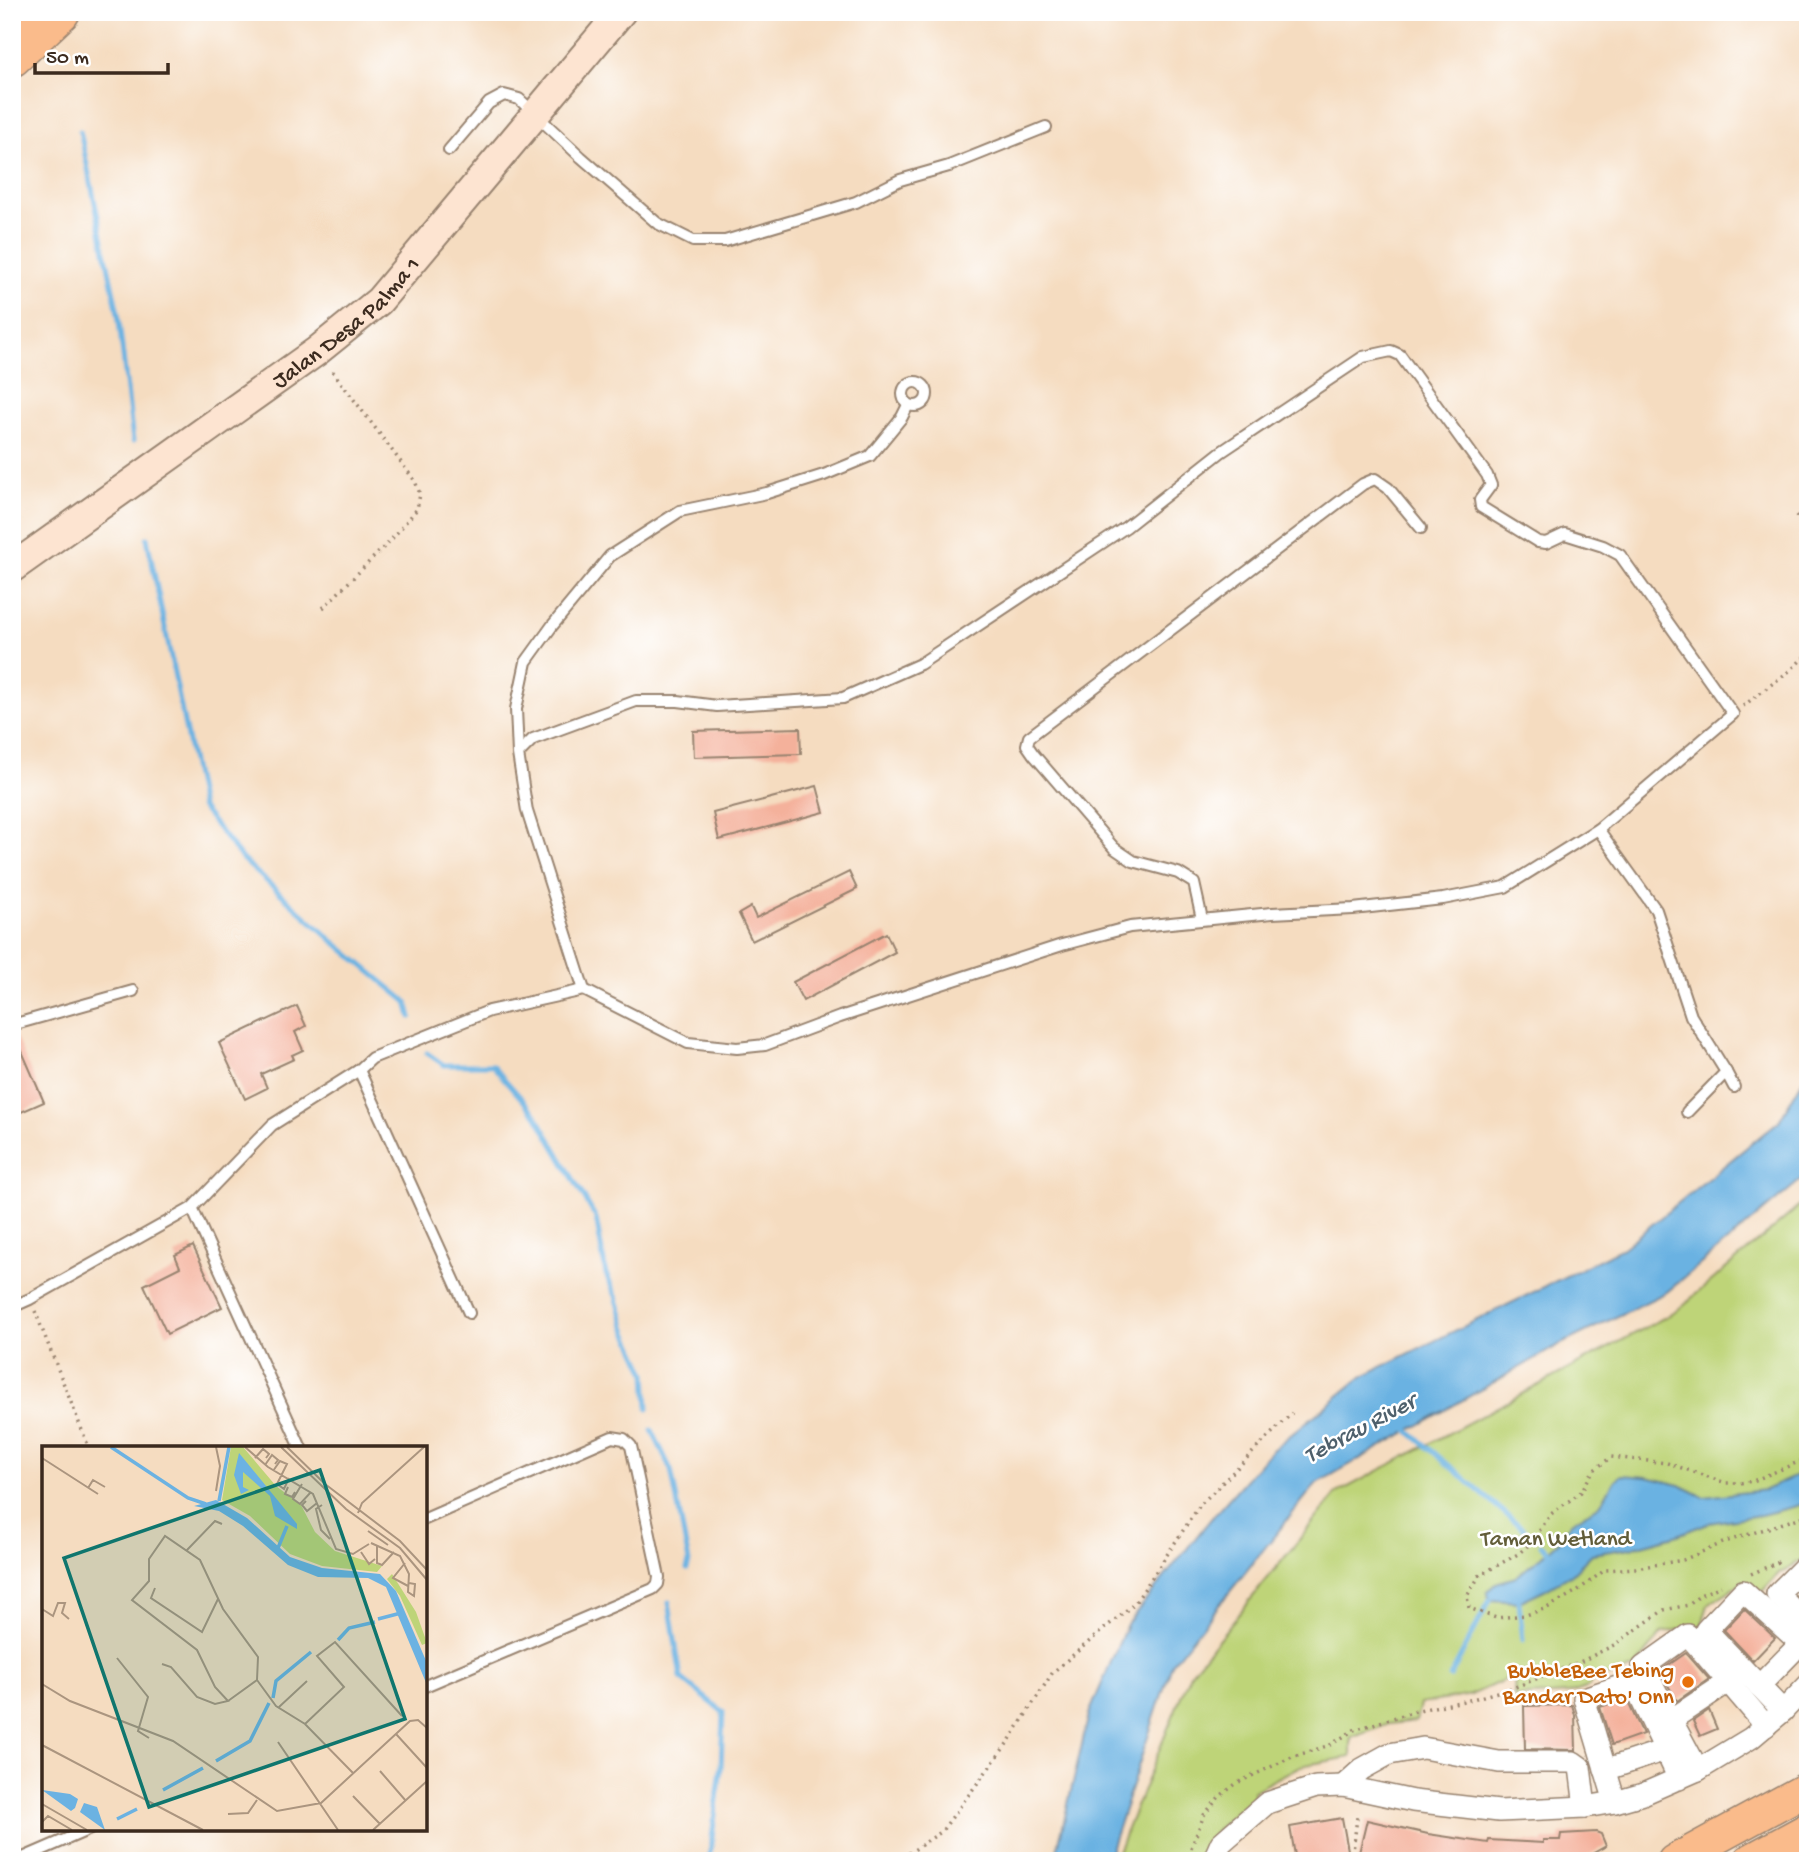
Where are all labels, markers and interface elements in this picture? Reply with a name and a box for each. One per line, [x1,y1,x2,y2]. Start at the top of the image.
scale bar [35,32,168,76]
text: 50 m [46,47,89,72]
street label: Jalan Desa Palma 1 [268,253,427,396]
water label: Tebrau River [1300,1386,1425,1472]
inset map [42,1446,427,1831]
park label: Taman Wetland [1479,1527,1633,1554]
place label: BubbleBee Tebing Bandar Dato' Onn [1502,1659,1674,1712]
marker: BubbleBee Tebing Bandar Dato' Onn [1680,1674,1696,1690]

